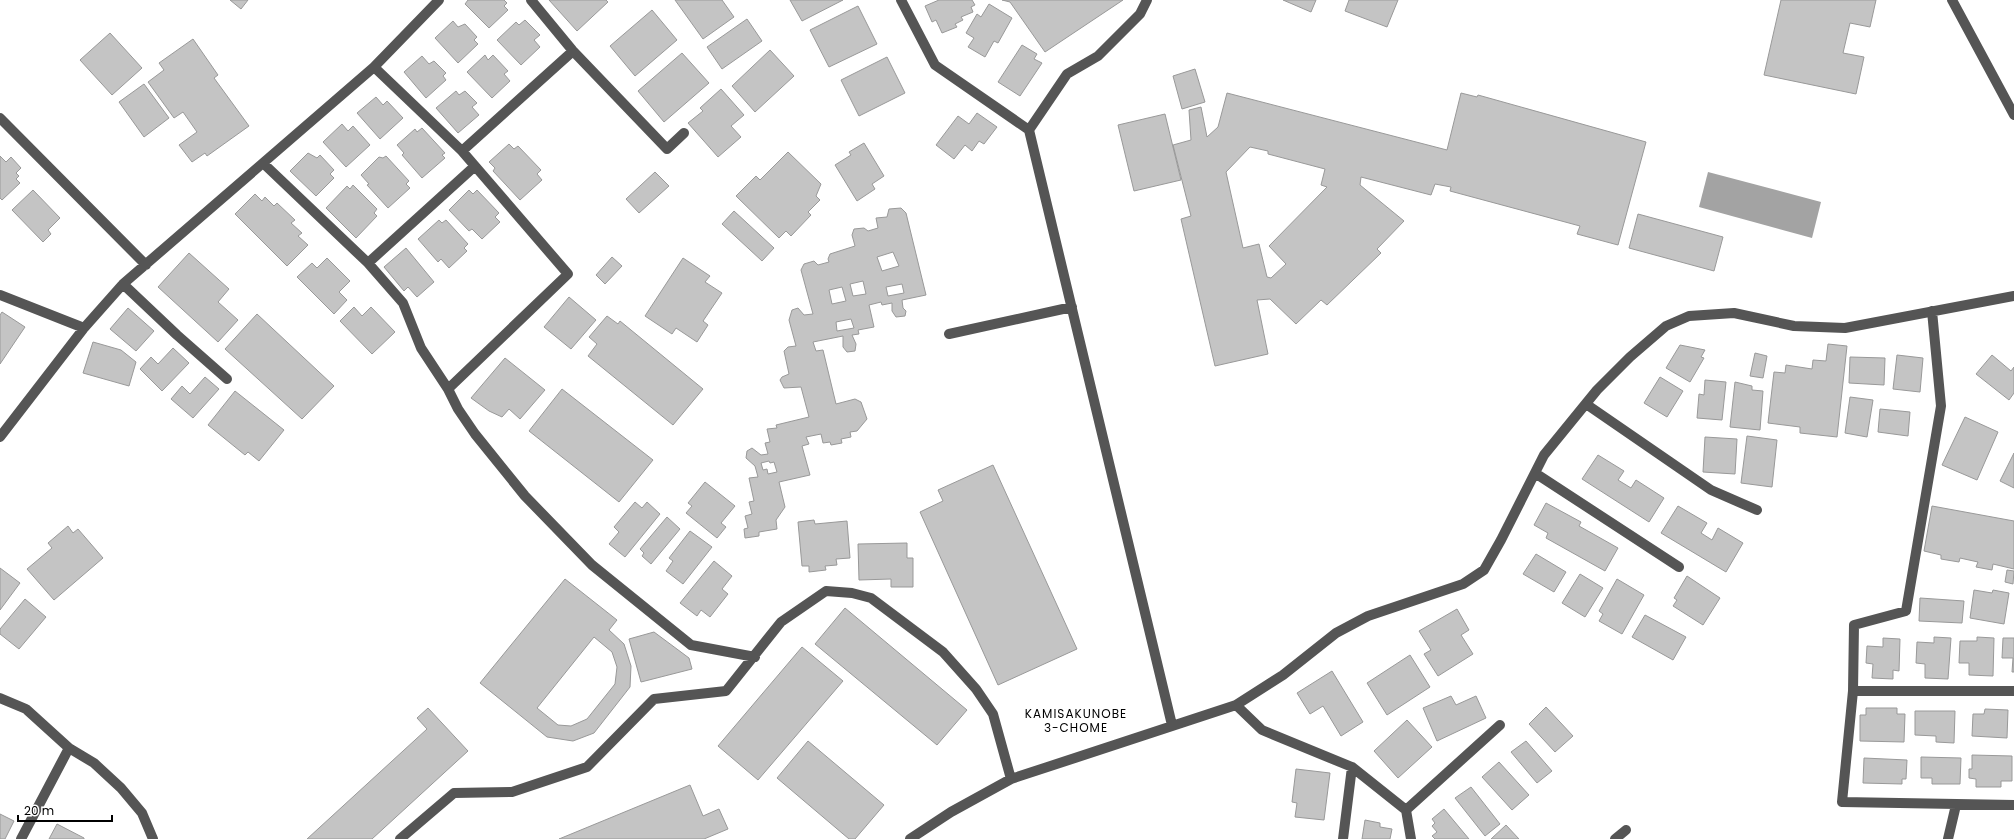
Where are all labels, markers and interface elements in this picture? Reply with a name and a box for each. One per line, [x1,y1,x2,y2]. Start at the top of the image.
district label: KAMISAKUNOBE 3-CHOME [1025,705,1127,736]
scale bar [18,797,112,823]
text: 20 m [24,802,54,819]

